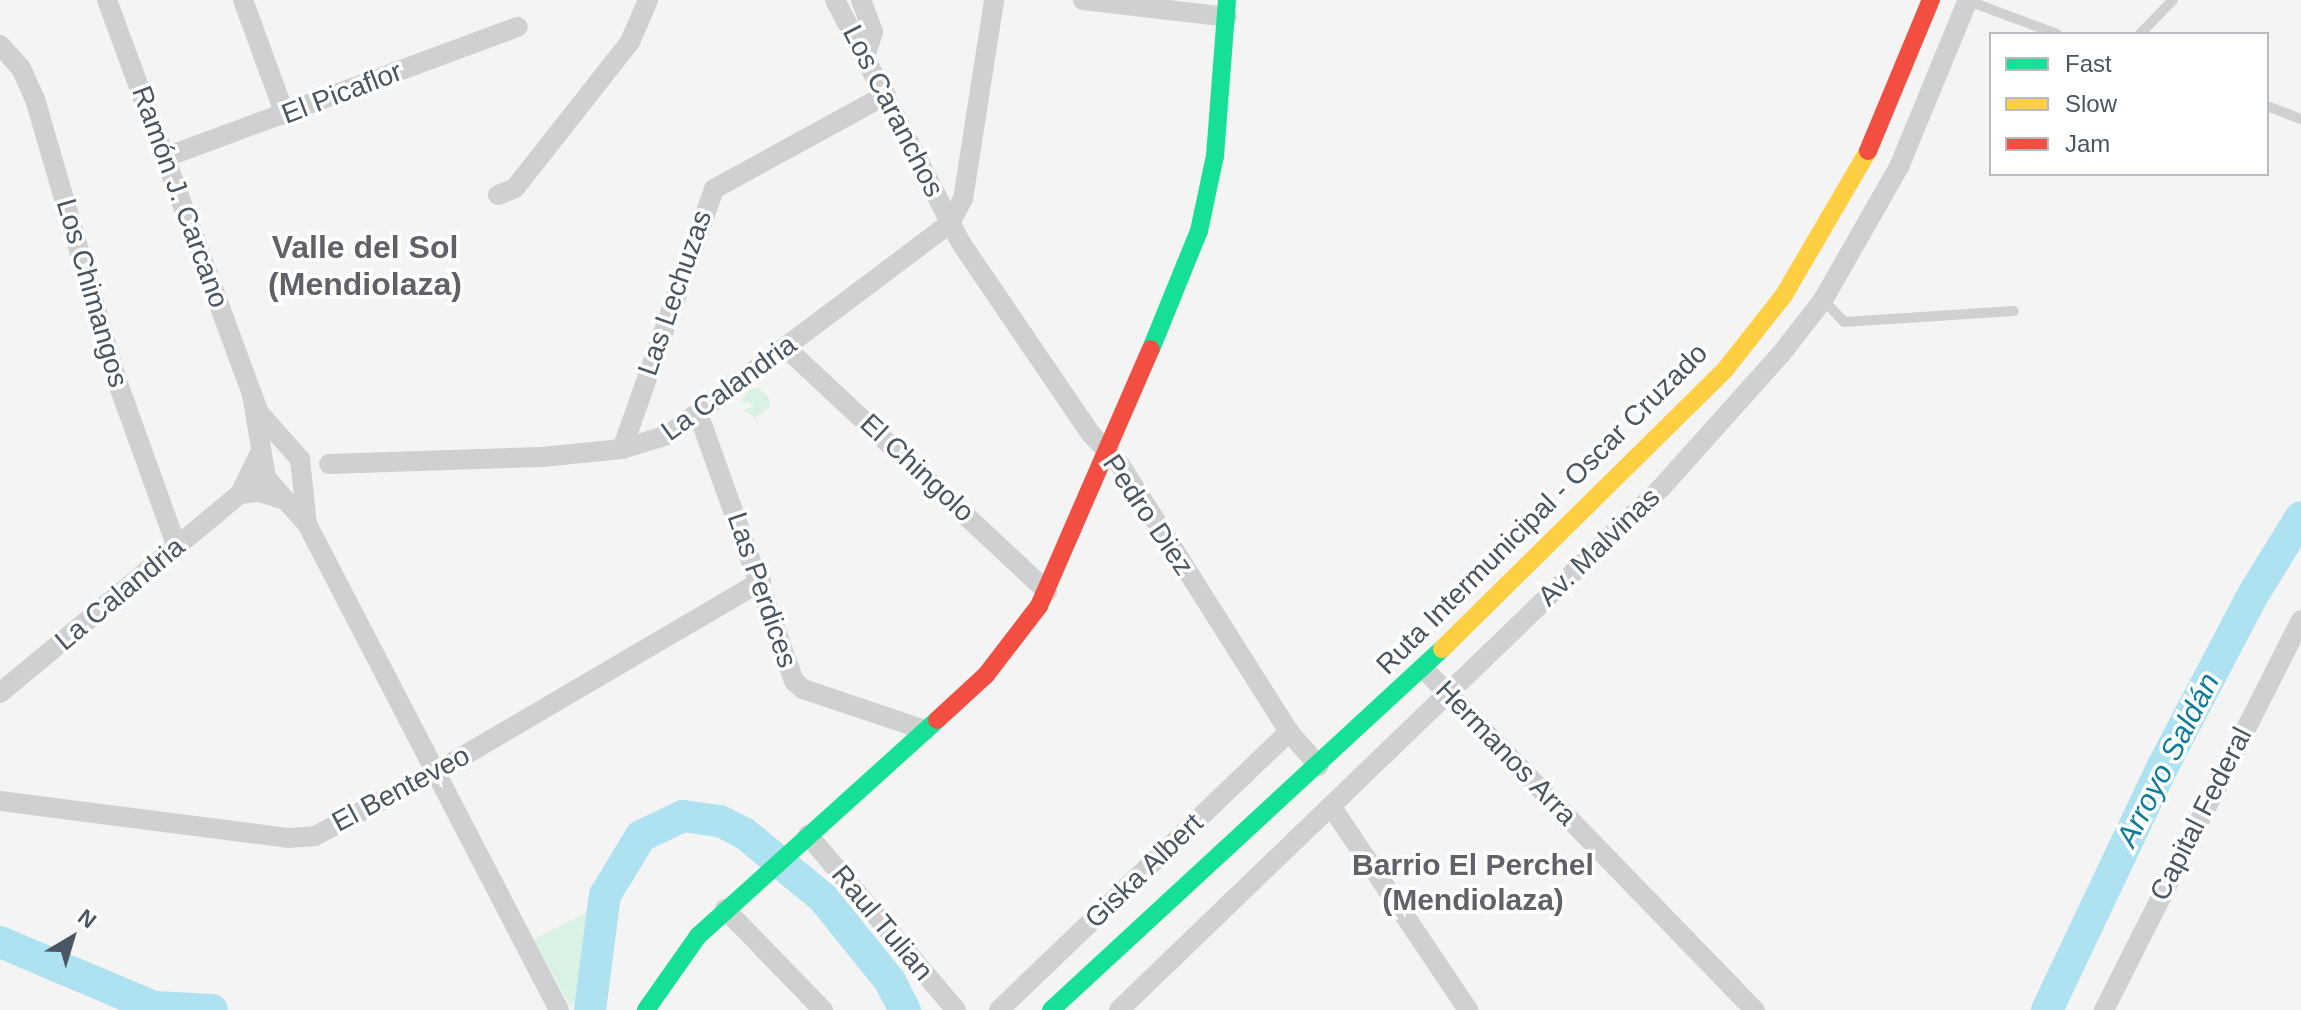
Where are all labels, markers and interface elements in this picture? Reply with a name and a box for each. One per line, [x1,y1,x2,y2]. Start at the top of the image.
street label: Los Caranchos [835,19,951,203]
legend [1989,32,2269,176]
text: Fast [2065,50,2112,77]
street label: El Picaflor [277,55,407,131]
street label: Ramón J. Carcano [124,82,236,312]
text: Slow [2065,90,2117,117]
text: Jam [2065,130,2110,157]
street label: Los Chimangos [49,195,135,391]
street label: Las Lechuzas [631,206,719,380]
district label: Valle del Sol (Mendiolaza) [268,229,462,304]
street label: La Calandria [655,328,803,448]
street label: Ruta Intermunicipal - Oscar Cruzado [1369,336,1715,682]
street label: El Chingolo [853,407,981,529]
street label: Pedro Diez [1095,448,1201,582]
street label: Av. Malvinas [1531,481,1667,613]
street label: Las Perdices [720,508,804,672]
street label: La Calandria [48,530,192,658]
water label: Arroyo Saldán [2109,667,2227,853]
street label: Hermanos Arra [1428,673,1584,833]
street label: Capital Federal [2143,722,2259,906]
street label: El Benteveo [326,739,476,839]
street label: Giska Albert [1077,806,1211,936]
district label: Barrio El Perchel (Mendiolaza) [1352,847,1594,918]
street label: Raul Tulian [824,858,940,988]
north arrow [32,898,112,978]
text: N [73,904,101,933]

